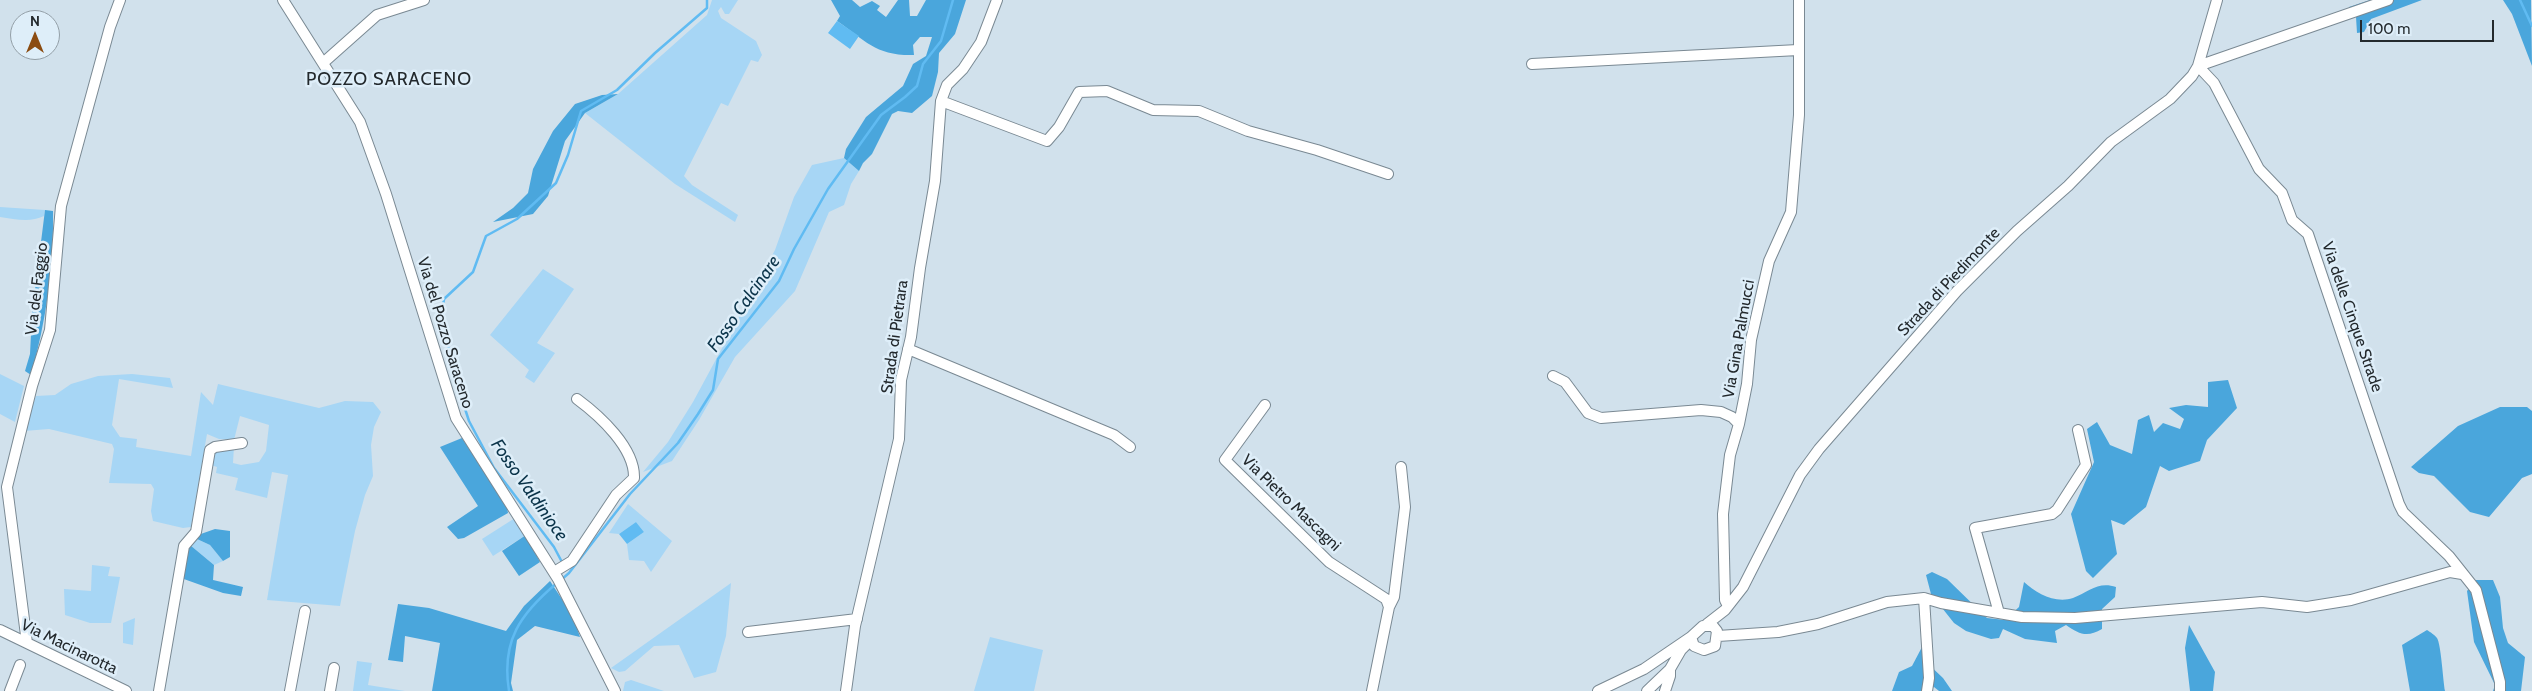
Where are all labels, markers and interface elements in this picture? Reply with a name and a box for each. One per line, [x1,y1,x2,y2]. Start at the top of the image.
north arrow [10,10,60,60]
scale bar [2362,10,2496,42]
text: N [30,12,40,30]
text: 100 m [2368,20,2410,38]
district label: POZZO SARACENO [304,69,474,91]
street label: Strada di Piedimonte [1894,224,2004,340]
street label: Via delle Cinque Strade [2317,239,2387,395]
street label: Via del Faggio [22,242,52,336]
water label: Fosso Calcinare [703,252,785,356]
street label: Via del Pozzo Saraceno [413,255,477,411]
street label: Via Gina Palmucci [1719,278,1759,400]
street label: Strada di Pietrara [878,279,912,395]
water label: Fosso Valdinioce [486,435,572,545]
street label: Via Pietro Mascagni [1237,451,1345,555]
street label: Via Macinarotta [18,615,120,679]

